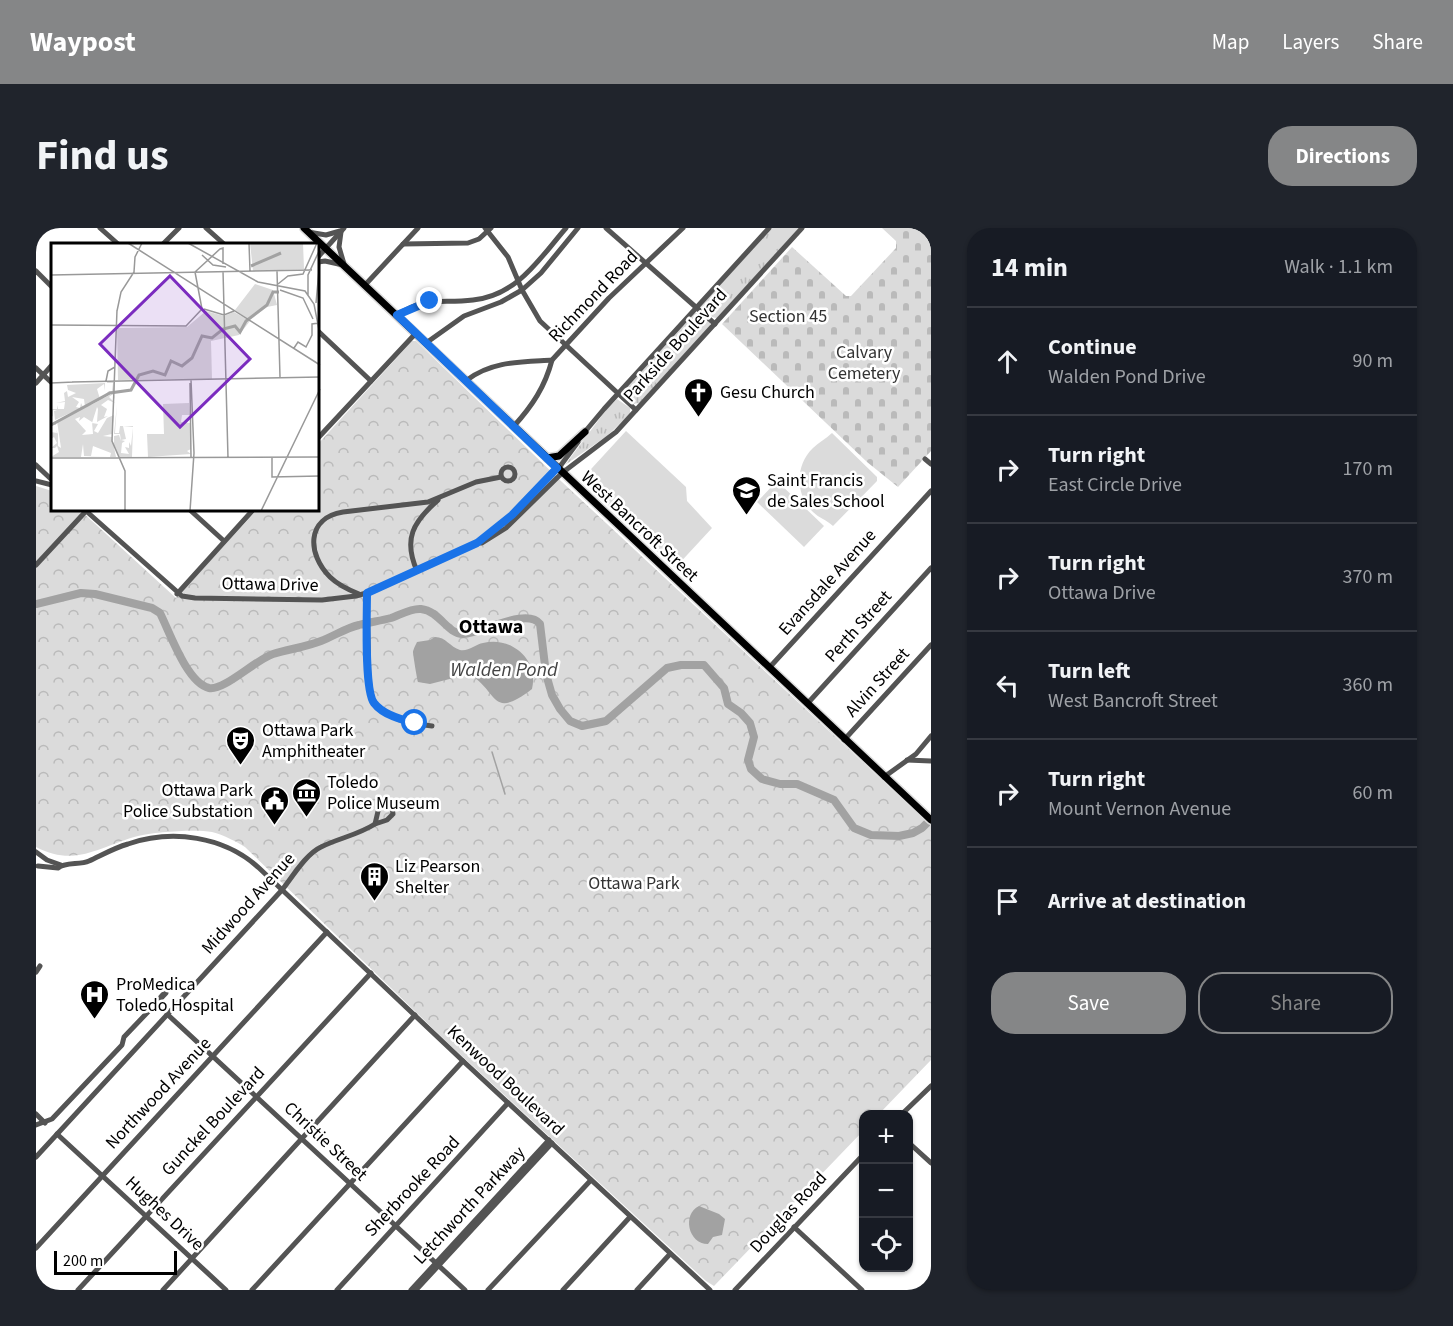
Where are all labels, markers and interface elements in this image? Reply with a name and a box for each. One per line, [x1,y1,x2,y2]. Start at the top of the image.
text: Waypost [30,22,136,62]
text: Map [1212,27,1249,57]
text: Layers [1282,27,1339,57]
text: Share [1372,27,1423,57]
text: Find us [36,126,169,186]
button: Directions [1268,126,1417,186]
inset map [51,243,320,512]
street label: Richmond Road [543,245,644,348]
text: 14 min [991,249,1068,286]
text: Walk · 1.1 km [1284,253,1393,281]
street label: Parkside Boulevard [618,283,733,408]
route end [416,287,442,313]
park label: Section 45 [749,304,827,329]
text: Continue [1048,331,1137,363]
park label: Calvary Cemetery [828,340,901,386]
icon: ahead [991,345,1024,378]
text: 90 m [1353,347,1393,375]
text: Walden Pond Drive [1048,363,1206,391]
church icon: Gesu Church [683,376,715,418]
place label: Gesu Church [720,380,815,405]
text: Turn right [1048,439,1145,471]
icon: right [991,453,1024,486]
text: 170 m [1343,455,1393,483]
street label: West Bancroft Street [575,465,704,588]
place label: Saint Francis de Sales School [767,468,885,514]
text: East Circle Drive [1048,471,1182,499]
school or university icon: Saint Francis de Sales School [730,474,762,516]
street label: Evansdale Avenue [773,524,882,641]
text: Turn right [1048,547,1145,579]
icon: right [991,561,1024,594]
text: 370 m [1343,563,1393,591]
street label: Ottawa Drive [221,571,319,598]
text: Ottawa Drive [1048,579,1156,607]
street label: Perth Street [819,585,898,668]
district label: Ottawa [459,613,523,641]
street label: Alvin Street [839,642,915,723]
text: Turn left [1048,655,1130,687]
water label: Walden Pond [450,656,559,684]
icon: left [991,669,1024,702]
text: 360 m [1343,671,1393,699]
text: West Bancroft Street [1048,687,1218,715]
route start [401,709,427,735]
place label: Ottawa Park Amphitheater [262,718,366,764]
theatre icon: Ottawa Park Amphitheater [225,724,257,766]
text: Turn right [1048,763,1145,795]
place label: Toledo Police Museum [327,770,440,816]
museum icon: Toledo Police Museum [290,776,322,818]
icon: right [991,777,1024,810]
place label: Ottawa Park Police Substation [123,778,253,824]
text: 60 m [1353,779,1393,807]
public building icon: Ottawa Park Police Substation [258,784,290,826]
text: Mount Vernon Avenue [1048,795,1231,823]
street label: Midwood Avenue [196,847,301,960]
place label: Liz Pearson Shelter [395,854,480,900]
building icon: Liz Pearson Shelter [358,860,390,902]
park label: Ottawa Park [588,871,680,896]
icon: arrive [991,885,1024,918]
text: Arrive at destination [1048,885,1246,917]
place label: ProMedica Toledo Hospital [116,972,234,1018]
button: Save [991,972,1186,1034]
button: Share [1198,972,1393,1034]
hospital icon: ProMedica Toledo Hospital [79,978,111,1020]
street label: Kenwood Boulevard [442,1019,570,1141]
street label: Northwood Avenue [100,1032,217,1155]
street label: Gunckel Boulevard [156,1061,271,1182]
street label: Christie Street [278,1096,373,1187]
map controls [859,1110,913,1272]
button: + [859,1110,913,1164]
street label: Sherbrooke Road [359,1130,466,1242]
street label: Letchworth Parkway [408,1140,531,1270]
button: − [859,1164,913,1218]
street label: Douglas Road [744,1166,833,1259]
street label: Hughes Drive [120,1170,210,1256]
button: locate [859,1218,913,1272]
scale bar [54,1248,177,1276]
text: 200 m [63,1250,103,1272]

